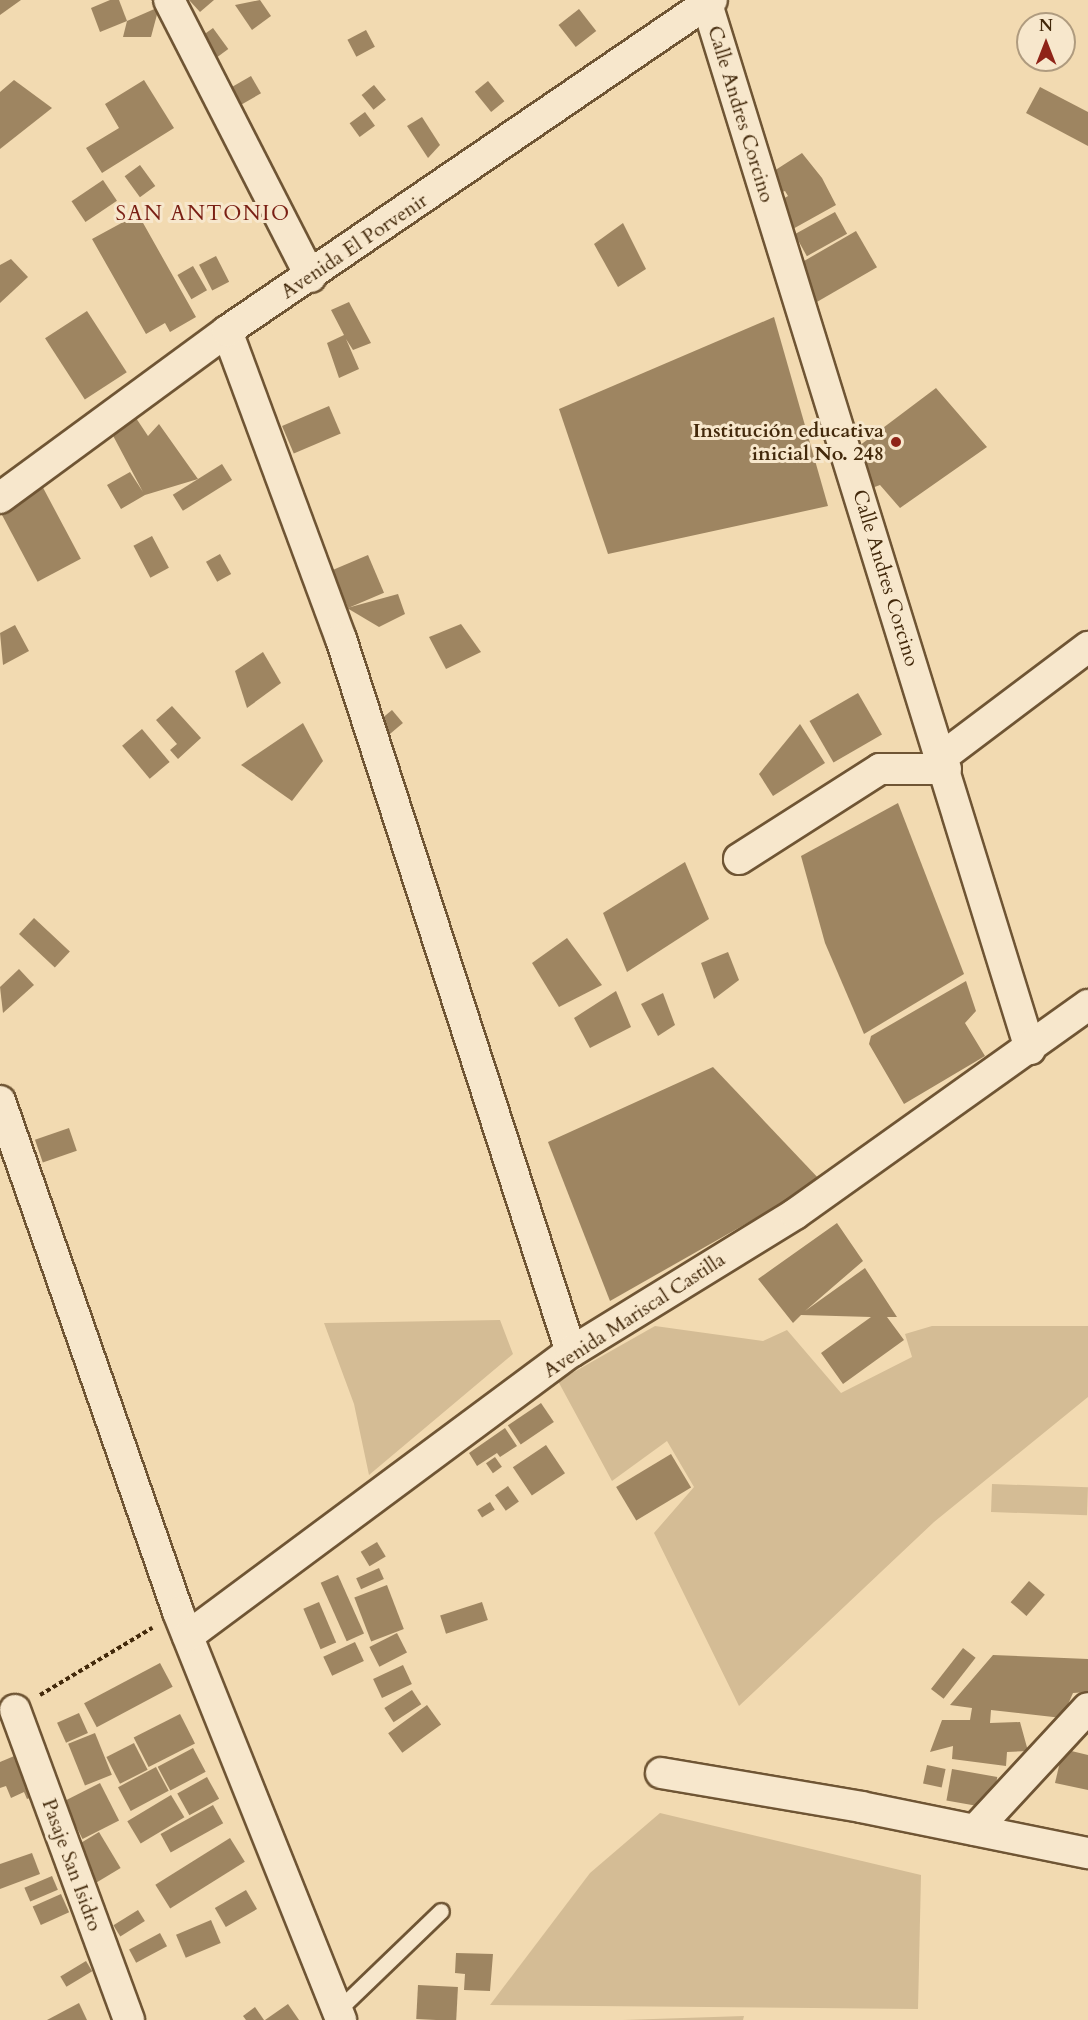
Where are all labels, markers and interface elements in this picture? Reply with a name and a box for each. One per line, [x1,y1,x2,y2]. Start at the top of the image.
north arrow [1016,12,1076,72]
text: N [1039,15,1053,37]
street label: Calle Andres Corcino [703,23,779,205]
street label: Avenida El Porvenir [276,188,432,304]
district label: SAN ANTONIO [115,201,291,227]
place label: Institución educativa inicial No. 248 [693,418,884,465]
marker: Institución educativa inicial No. 248 [889,435,903,449]
street label: Calle Andres Corcino [848,487,924,669]
street label: Avenida Mariscal Castilla [539,1247,729,1383]
street label: Pasaje San Isidro [37,1796,107,1934]

